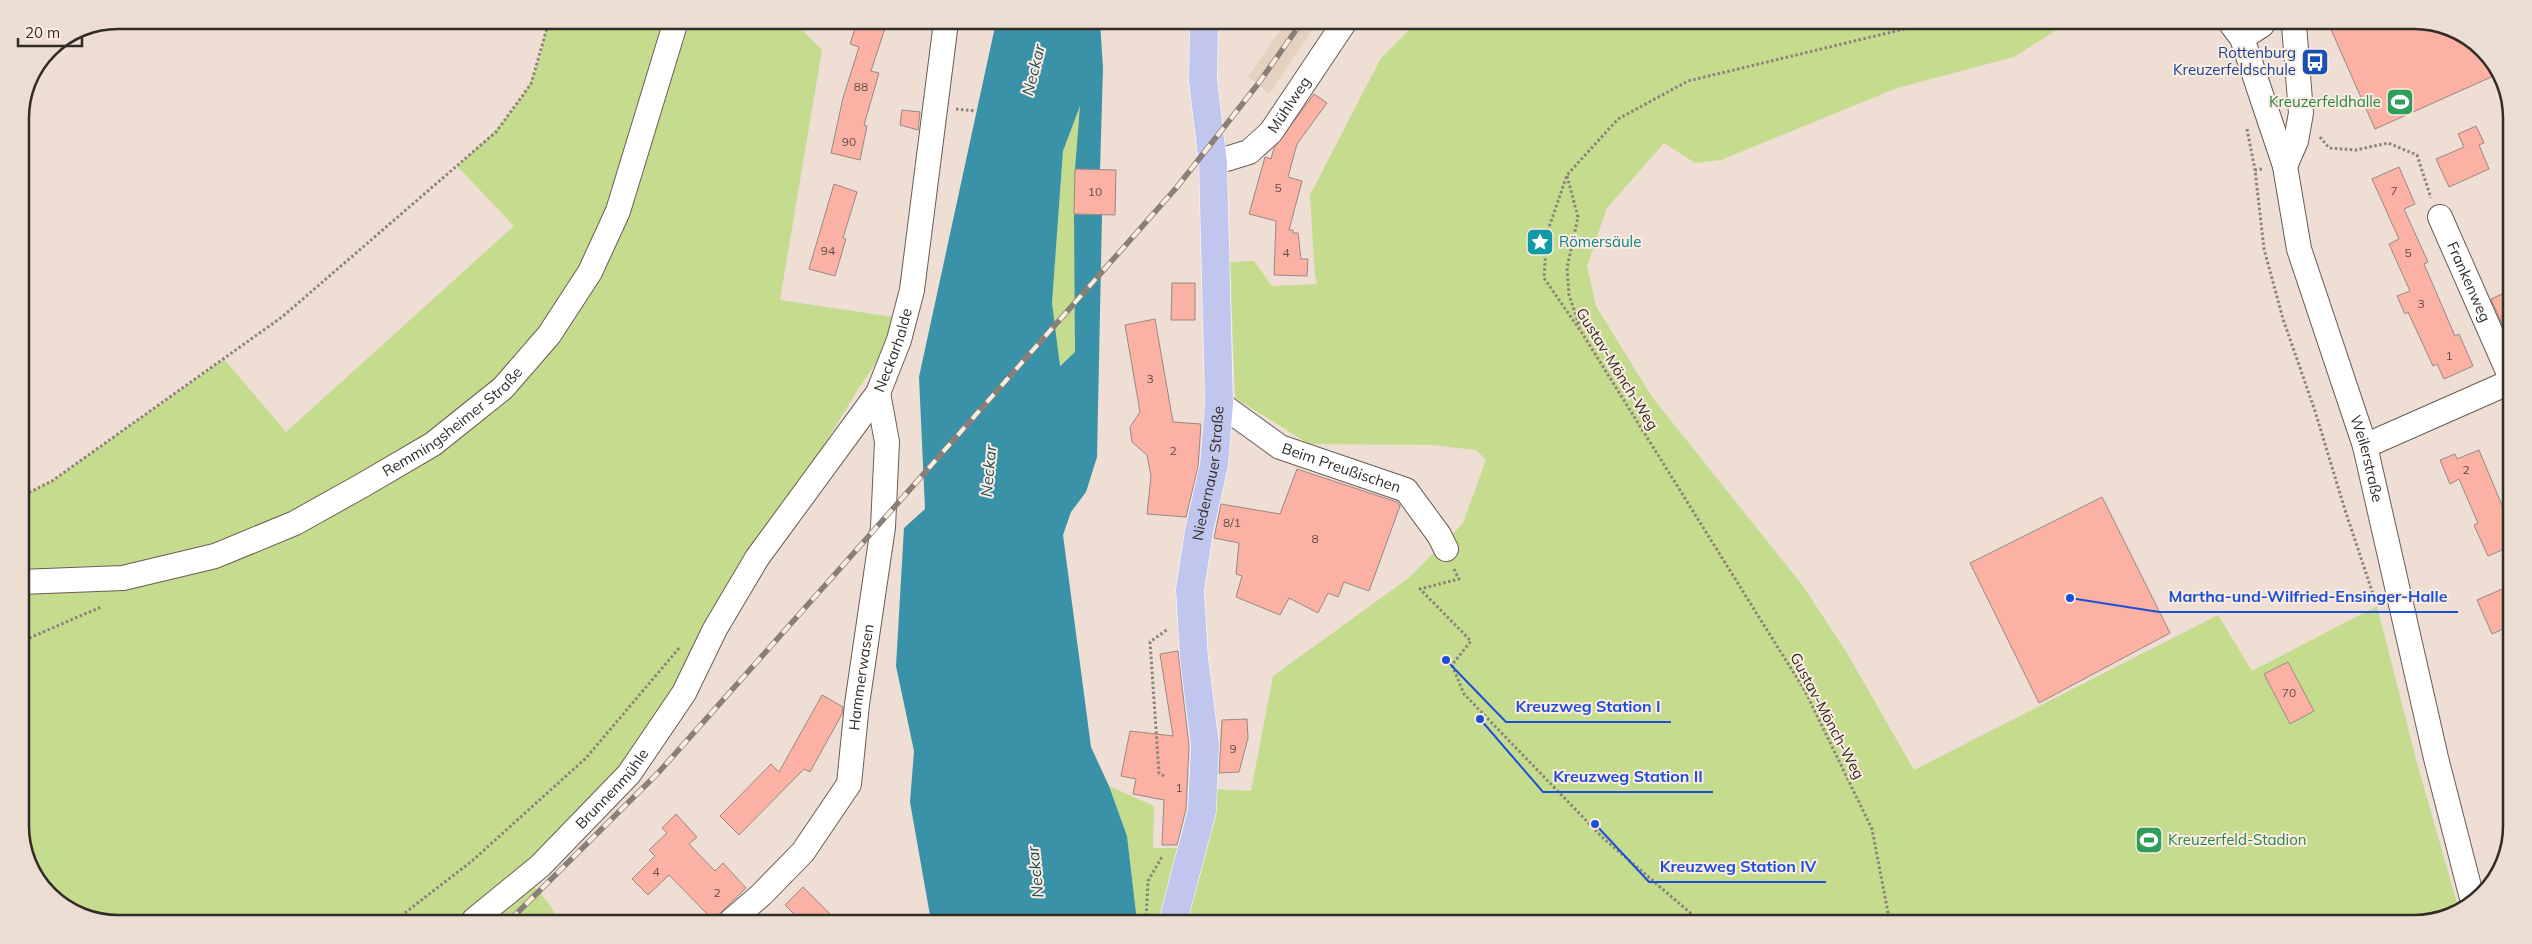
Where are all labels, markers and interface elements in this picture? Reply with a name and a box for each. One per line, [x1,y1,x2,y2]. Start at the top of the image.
scale bar [18,15,81,47]
text: 20 m [25,23,60,42]
water label: Neckar [1017,41,1049,98]
place label: Rottenburg Kreuzerfeldschule [2173,43,2296,79]
bus stop icon: Rottenburg Kreuzerfeldschule [2300,47,2330,77]
street label: Mühlweg [1263,73,1314,137]
house number: 88 [854,79,868,94]
sports icon: Kreuzerfeldhalle [2385,87,2415,117]
place label: Kreuzerfeldhalle [2269,92,2381,111]
house number: 90 [842,134,856,149]
house number: 5 [1274,180,1282,195]
house number: 7 [2390,183,2398,198]
house number: 10 [1088,184,1102,199]
place icon: Römersäule [1525,227,1555,257]
place label: Römersäule [1559,232,1641,251]
street label: Frankenweg [2443,239,2495,325]
house number: 94 [821,243,835,258]
house number: 4 [1282,245,1290,260]
house number: 5 [2404,245,2412,260]
house number: 3 [2417,296,2425,311]
street label: Gustav-Mönch-Weg [1572,304,1663,433]
street label: Neckarhalde [869,306,916,395]
house number: 1 [2445,348,2453,363]
street label: Remmingsheimer Straße [379,363,526,481]
house number: 3 [1146,371,1154,386]
street label: Niedernauer Straße [1188,405,1228,542]
street label: Weilerstraße [2346,412,2387,504]
street label: Beim Preußischen [1279,438,1404,497]
water label: Neckar [976,443,1000,498]
house number: 2 [1169,443,1177,458]
house number: 2 [2462,462,2470,477]
house number: 8/1 [1223,515,1241,530]
house number: 8 [1311,531,1319,546]
callout: Martha-und-Wilfried-Ensinger-Halle [2159,581,2458,612]
text: Martha-und-Wilfried-Ensinger-Halle [2169,586,2448,606]
street label: Hammerwasen [844,623,878,731]
street label: Gustav-Mönch-Weg [1786,649,1869,782]
house number: 70 [2282,685,2296,700]
callout: Kreuzweg Station I [1506,691,1671,722]
text: Kreuzweg Station I [1516,696,1661,716]
house number: 9 [1229,741,1237,756]
street label: Brunnenmühle [571,745,652,833]
callout: Kreuzweg Station II [1543,761,1713,792]
text: Kreuzweg Station II [1553,766,1703,786]
house number: 1 [1175,780,1183,795]
sports icon: Kreuzerfeld-Stadion [2134,825,2164,855]
place label: Kreuzerfeld-Stadion [2168,830,2307,849]
water label: Neckar [1022,844,1048,899]
callout: Kreuzweg Station IV [1649,851,1826,882]
text: Kreuzweg Station IV [1660,856,1817,876]
house number: 4 [652,864,660,879]
house number: 2 [713,885,721,900]

